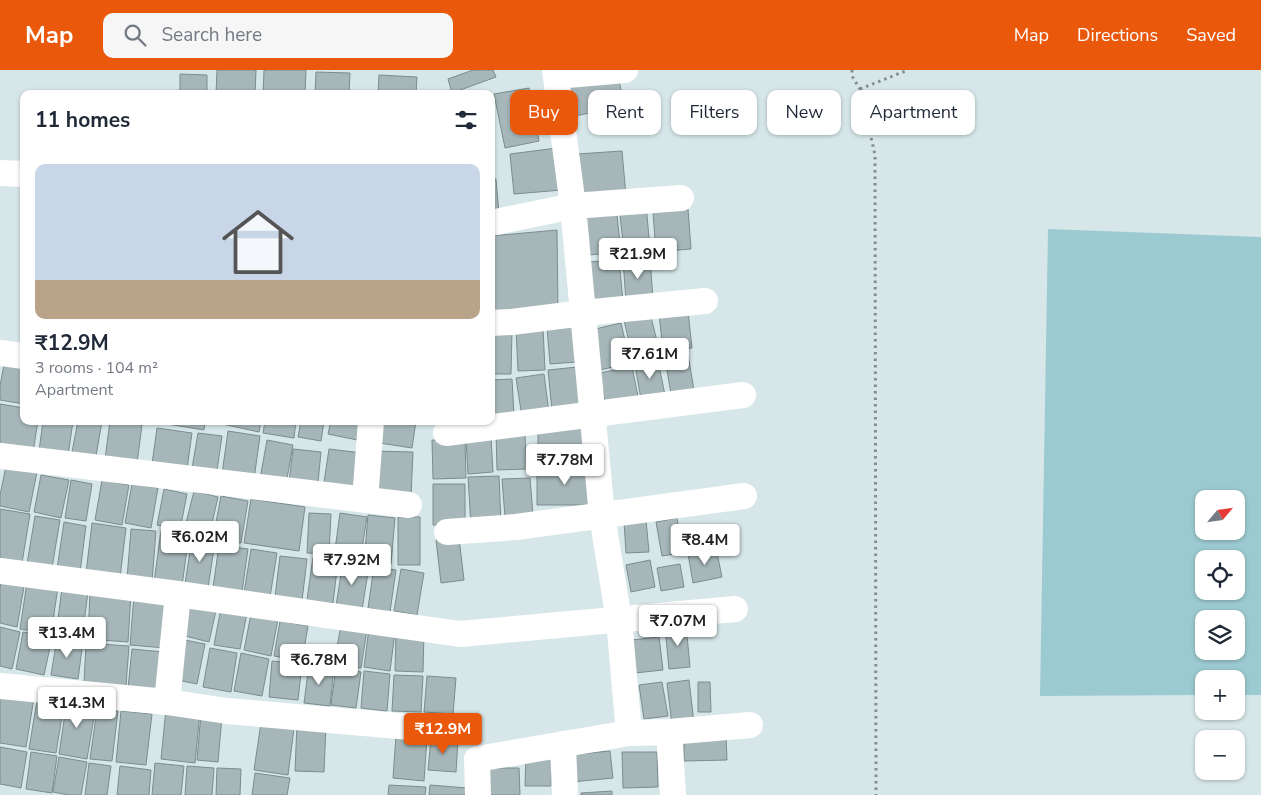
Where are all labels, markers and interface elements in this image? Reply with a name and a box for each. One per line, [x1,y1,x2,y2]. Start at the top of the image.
search box [103,13,453,58]
text: Map [25,19,73,51]
icon: search [121,21,149,49]
text: Search here [161,22,262,48]
text: Map [1014,23,1049,47]
text: Directions [1077,23,1158,47]
text: Saved [1186,23,1236,47]
chip: Buy [510,90,578,135]
chip: Rent [588,90,661,135]
chip: Filters [671,90,757,135]
chip: New [767,90,841,135]
chip: Apartment [851,90,975,135]
text: 11 homes [35,106,130,134]
icon: filters [452,106,480,134]
icon: home [213,197,303,287]
pin: ₹21.9M [597,238,679,280]
text: ₹21.9M [610,243,666,265]
text: ₹12.9M [35,329,109,357]
pin: ₹7.61M [609,338,691,380]
text: ₹7.61M [622,343,678,365]
text: 3 rooms · 104 m² [35,357,158,379]
text: Apartment [35,379,113,401]
pin: ₹7.78M [524,444,606,486]
text: ₹7.78M [537,449,593,471]
north arrow [1195,490,1245,540]
map controls [1195,490,1245,780]
pin: ₹6.02M [159,520,241,563]
pin: ₹8.4M [670,524,740,566]
text: ₹6.02M [172,526,228,548]
text: ₹8.4M [682,529,728,551]
pin: ₹7.92M [311,544,393,586]
text: ₹7.92M [324,549,380,571]
button: locate [1195,550,1245,600]
pin: ₹7.07M [637,604,719,647]
text: ₹7.07M [650,610,706,632]
button: layers [1195,610,1245,660]
pin: ₹13.4M [26,616,108,659]
text: ₹13.4M [39,622,95,644]
pin: ₹6.78M [278,644,360,686]
text: ₹6.78M [291,649,347,671]
button: + [1195,670,1245,720]
pin: ₹14.3M [36,686,118,729]
text: ₹14.3M [49,692,105,714]
pin: ₹12.9M [402,712,484,755]
text: ₹12.9M [415,718,471,740]
button: − [1195,730,1245,780]

